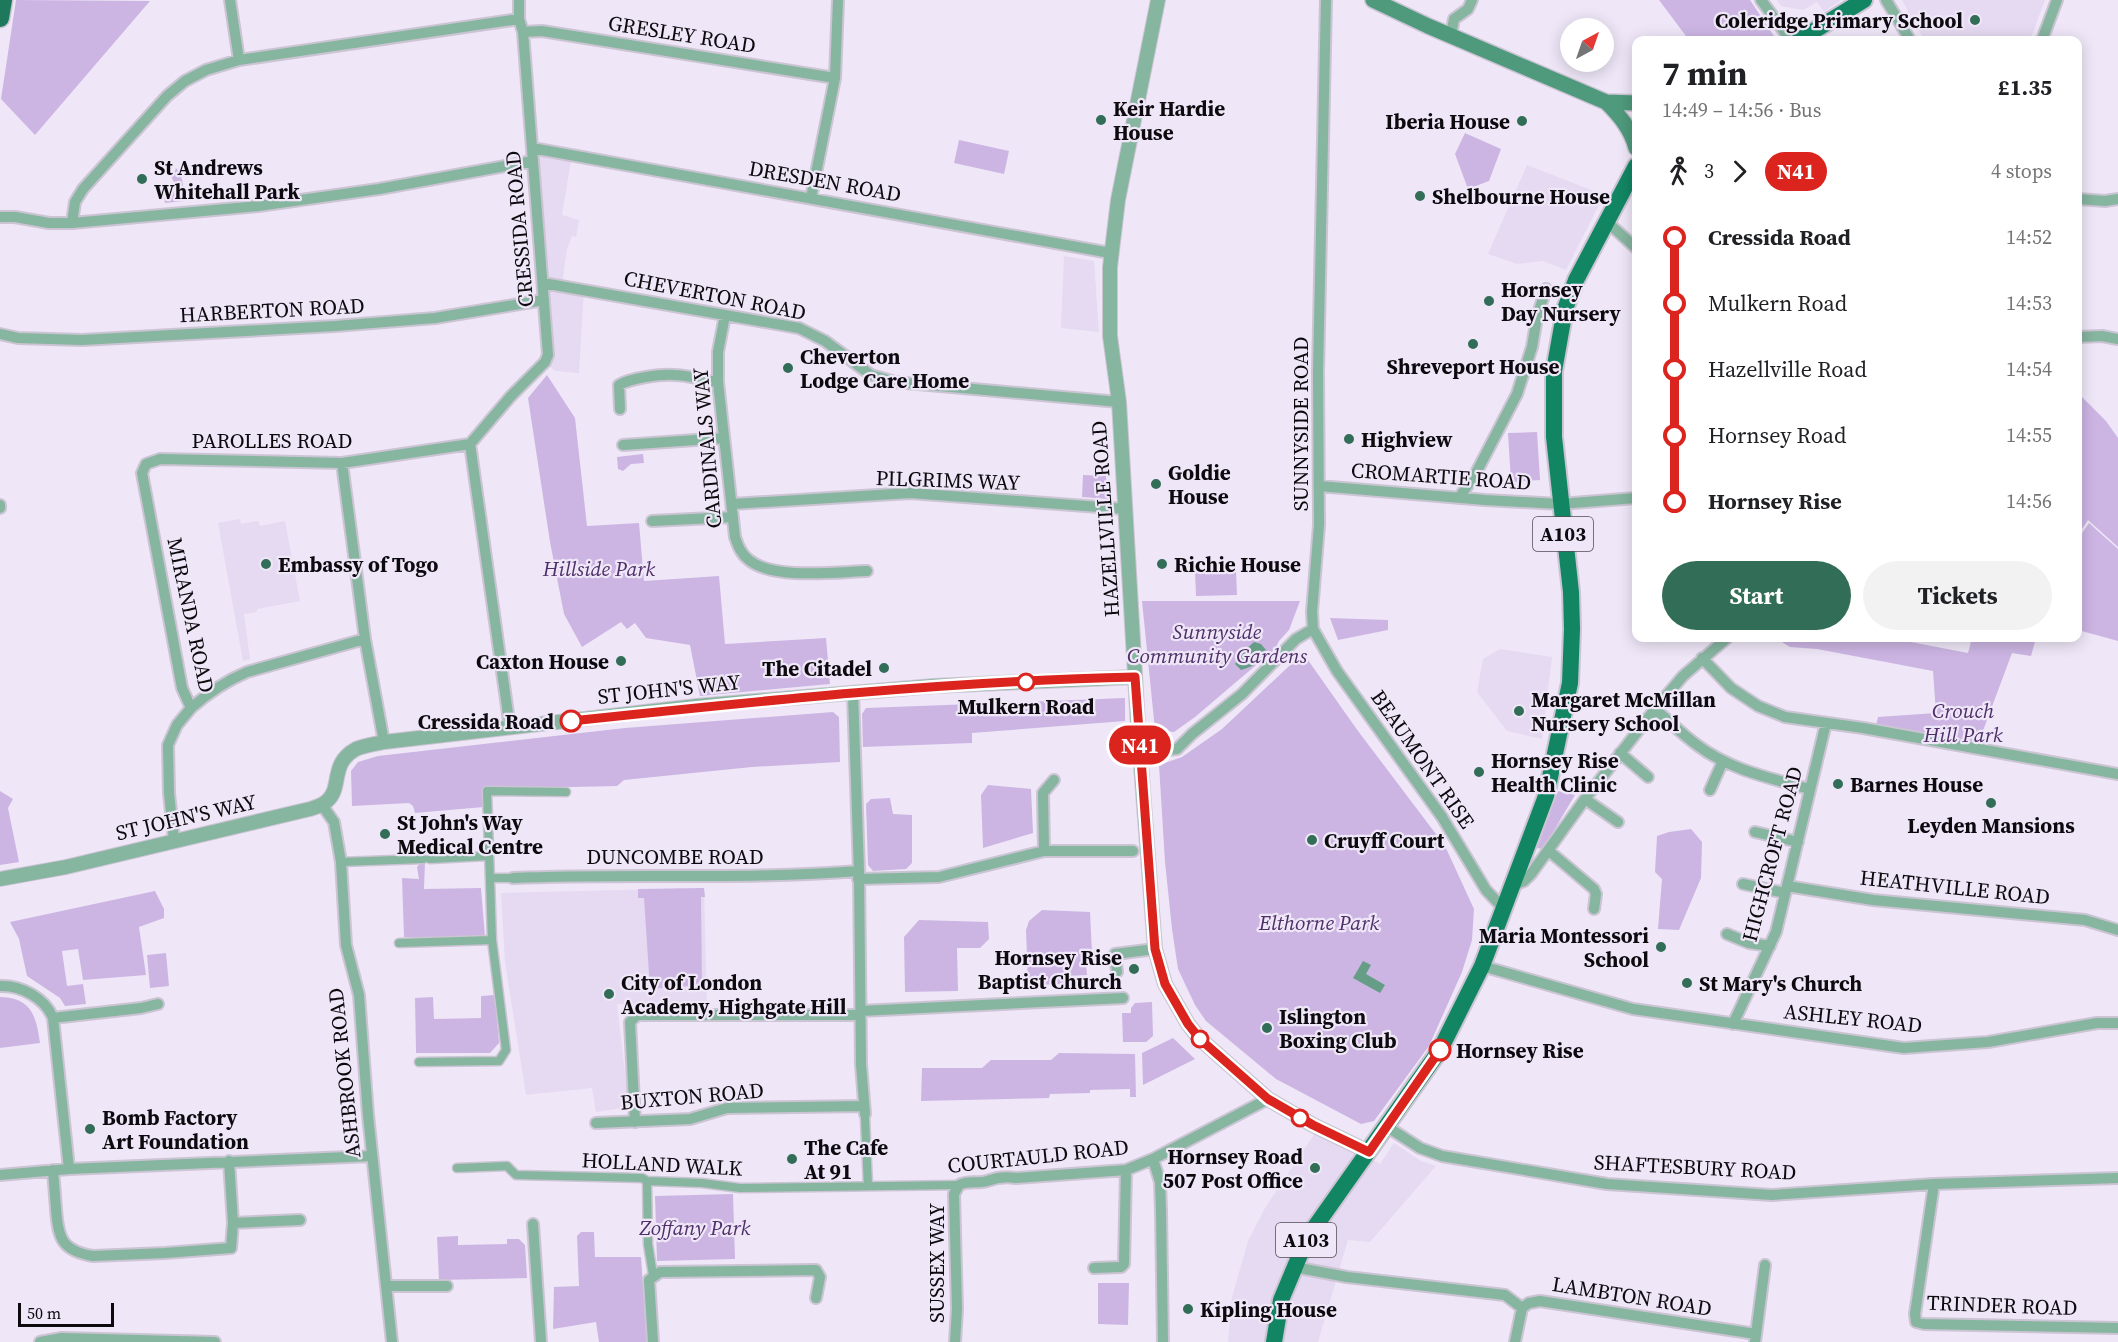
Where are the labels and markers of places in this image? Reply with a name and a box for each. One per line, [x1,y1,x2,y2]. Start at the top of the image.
place label: Coleridge Primary School [1715,6,1963,35]
marker: Coleridge Primary School [1968,13,1982,27]
place label: Keir Hardie House [1113,94,1225,147]
place label: Iberia House [1385,107,1510,136]
marker: Keir Hardie House [1094,113,1108,127]
marker: Iberia House [1515,114,1529,128]
place label: St Andrews Whitehall Park [154,153,300,206]
marker: St Andrews Whitehall Park [135,172,149,186]
place label: Shelbourne House [1432,182,1610,211]
marker: Shelbourne House [1413,189,1427,203]
place label: Hornsey Day Nursery [1501,275,1621,328]
marker: Hornsey Day Nursery [1482,294,1496,308]
marker: Shreveport House [1466,337,1480,351]
place label: Cheverton Lodge Care Home [800,342,969,395]
place label: Shreveport House [1386,352,1560,381]
marker: Cheverton Lodge Care Home [781,361,795,375]
place label: Highview [1361,425,1453,454]
marker: Highview [1342,432,1356,446]
place label: Goldie House [1168,458,1231,511]
marker: Goldie House [1149,477,1163,491]
place label: Embassy of Togo [278,550,438,579]
place label: Richie House [1174,550,1301,579]
marker: Embassy of Togo [259,557,273,571]
marker: Richie House [1155,557,1169,571]
place label: Caxton House [476,647,609,676]
marker: Caxton House [614,654,628,668]
place label: The Citadel [762,654,872,683]
marker: The Citadel [877,661,891,675]
marker: Mulkern Road [1017,673,1035,691]
place label: Margaret McMillan Nursery School [1531,685,1716,738]
place label: Mulkern Road [957,692,1095,721]
marker: Margaret McMillan Nursery School [1512,704,1526,718]
place label: Cressida Road [418,707,555,736]
marker: Cressida Road [560,710,582,732]
place label: Hornsey Rise Health Clinic [1491,746,1619,799]
marker: Hornsey Rise Health Clinic [1472,765,1486,779]
place label: Barnes House [1850,770,1983,799]
marker: Barnes House [1831,777,1845,791]
marker: Leyden Mansions [1984,796,1998,810]
place label: St John's Way Medical Centre [397,808,543,861]
place label: Leyden Mansions [1907,811,2075,840]
place label: Cruyff Court [1324,826,1445,855]
marker: St John's Way Medical Centre [378,827,392,841]
marker: Cruyff Court [1305,833,1319,847]
place label: Maria Montessori School [1479,921,1649,974]
marker: Maria Montessori School [1654,940,1668,954]
place label: Hornsey Rise Baptist Church [978,943,1122,996]
marker: Hornsey Rise Baptist Church [1127,962,1141,976]
place label: City of London Academy, Highgate Hill [621,968,847,1021]
place label: St Mary's Church [1699,969,1862,998]
marker: St Mary's Church [1680,976,1694,990]
marker: City of London Academy, Highgate Hill [602,987,616,1001]
place label: Islington Boxing Club [1279,1002,1397,1055]
marker: Islington Boxing Club [1260,1021,1274,1035]
unlabelled marker [1191,1030,1209,1048]
place label: Hornsey Rise [1456,1036,1584,1065]
marker: Hornsey Rise [1429,1039,1451,1061]
place label: Bomb Factory Art Foundation [102,1103,249,1156]
unlabelled marker [1291,1109,1309,1127]
marker: Bomb Factory Art Foundation [83,1122,97,1136]
place label: The Cafe At 91 [804,1133,888,1186]
place label: Hornsey Road 507 Post Office [1163,1142,1304,1195]
marker: The Cafe At 91 [785,1152,799,1166]
marker: Hornsey Road 507 Post Office [1308,1161,1322,1175]
place label: Kipling House [1200,1295,1337,1324]
marker: Kipling House [1181,1302,1195,1316]

